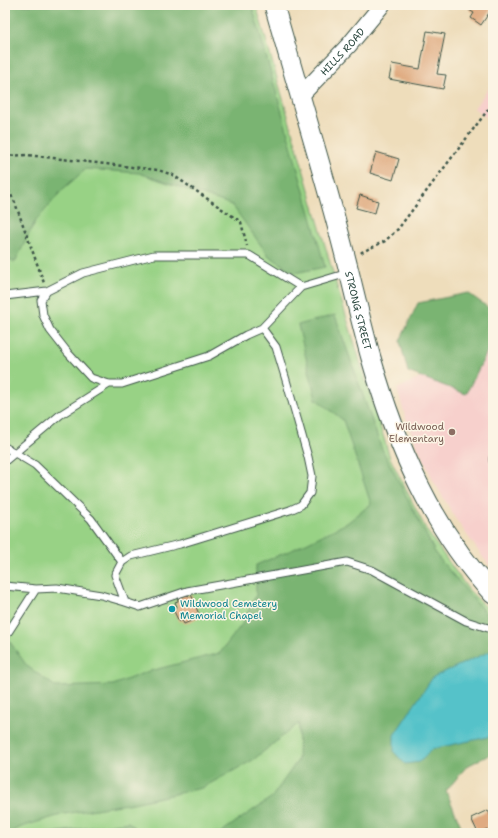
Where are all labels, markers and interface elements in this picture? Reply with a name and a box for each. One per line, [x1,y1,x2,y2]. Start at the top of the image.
street label: HILLS ROAD [317,25,368,78]
street label: STRONG STREET [342,270,374,351]
place label: Wildwood Elementary [389,420,445,445]
marker: Wildwood Elementary [447,427,457,437]
place label: Wildwood Cemetery Memorial Chapel [180,597,278,622]
marker: Wildwood Cemetery Memorial Chapel [167,604,177,614]

